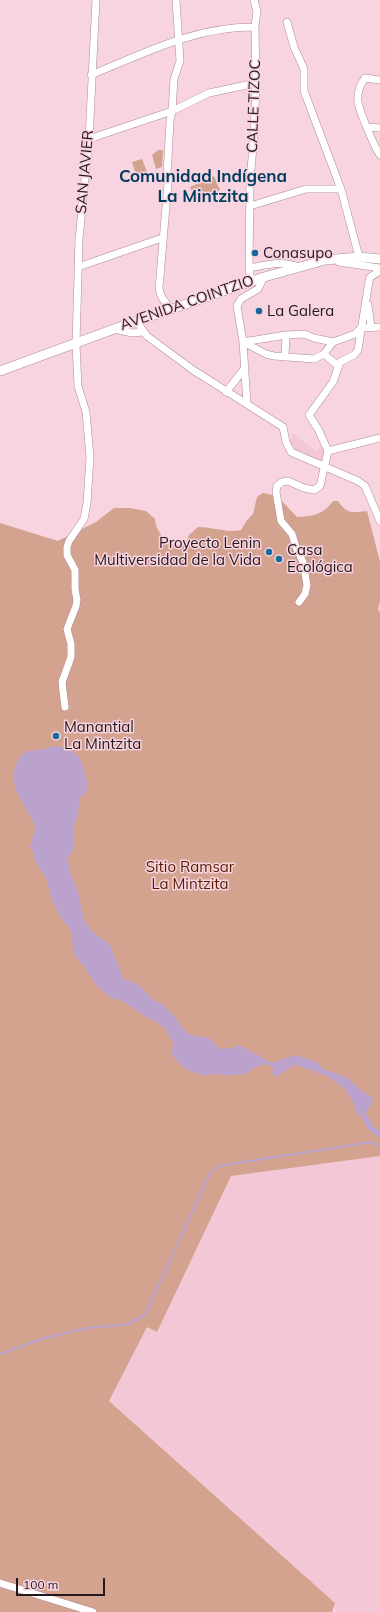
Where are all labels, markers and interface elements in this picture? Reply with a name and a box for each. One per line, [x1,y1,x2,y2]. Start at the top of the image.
street label: CALLE TIZOC [243,59,265,153]
street label: SAN JAVIER [72,129,98,215]
district label: Comunidad Indígena La Mintzita [119,167,287,207]
place label: Conasupo [263,244,333,262]
marker: Conasupo [250,248,260,258]
street label: AVENIDA COINTZIO [118,272,256,334]
place label: La Galera [267,302,334,320]
marker: La Galera [254,306,264,316]
place label: Proyecto Lenin Multiversidad de la Vida [94,534,261,569]
place label: Casa Ecológica [287,541,353,576]
marker: Proyecto Lenin Multiversidad de la Vida [264,547,274,557]
marker: Casa Ecológica [274,554,284,564]
place label: Manantial La Mintzita [64,718,141,753]
marker: Manantial La Mintzita [51,731,61,741]
park label: Sitio Ramsar La Mintzita [146,858,234,893]
scale bar [18,1570,107,1596]
text: 100 m [23,1577,58,1592]

